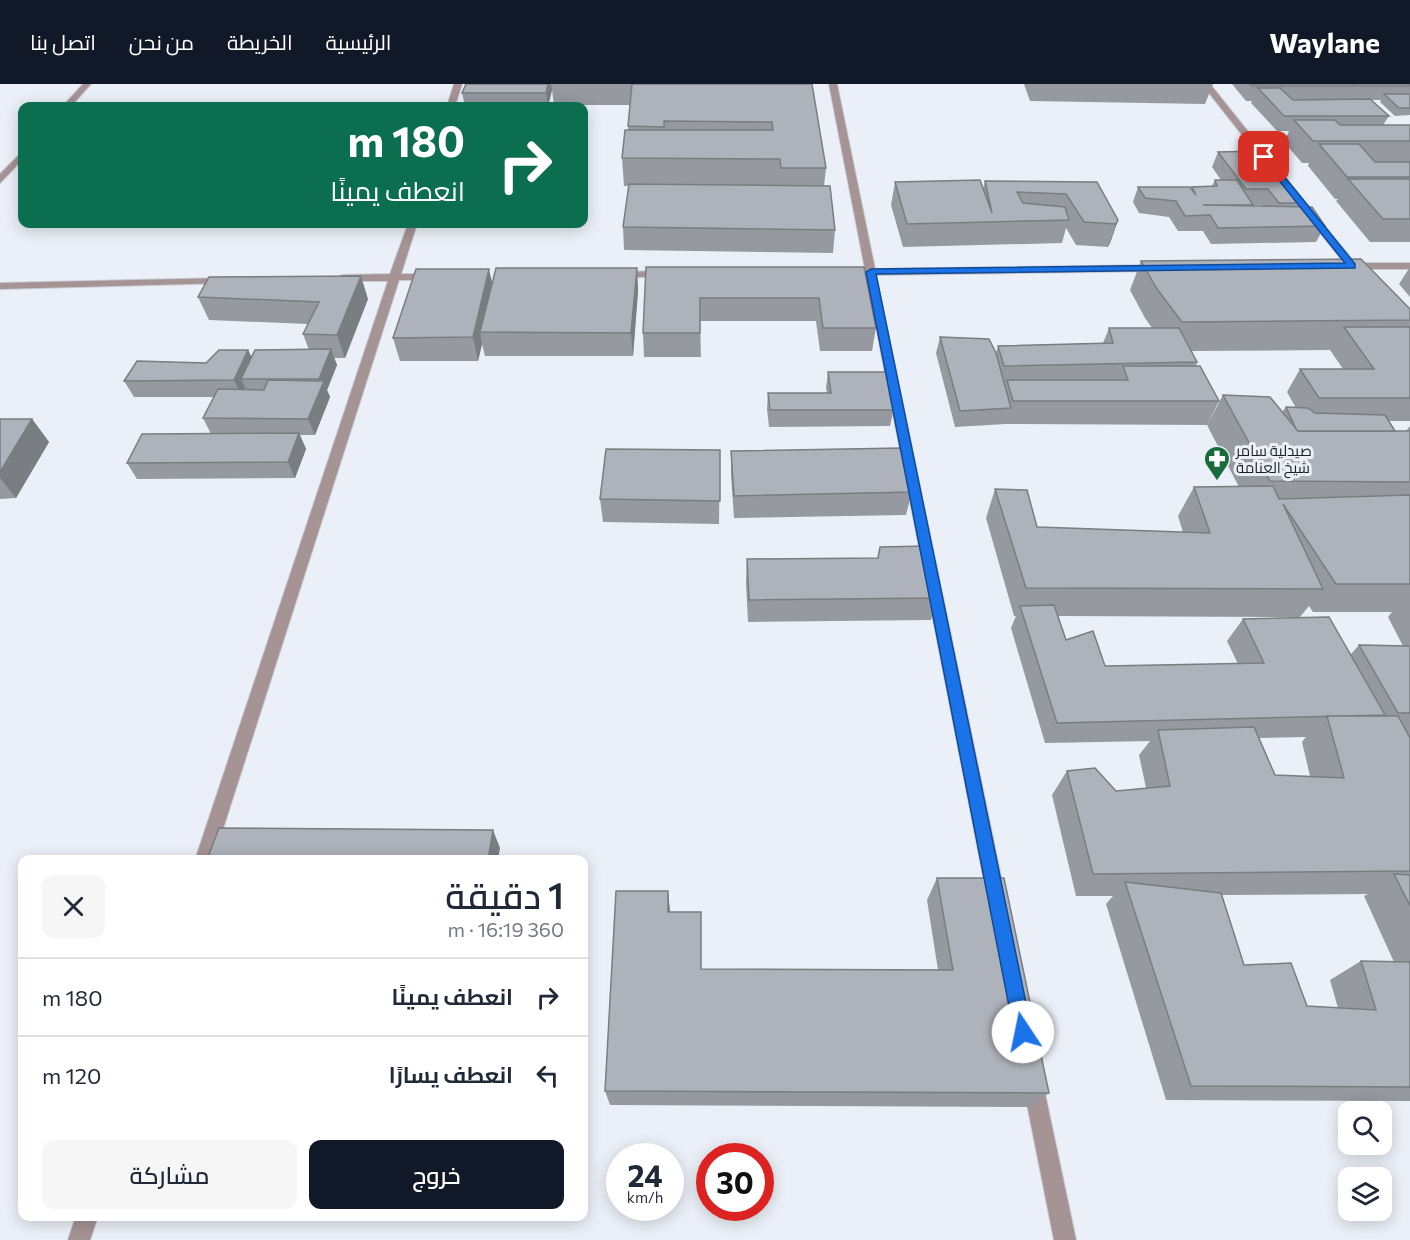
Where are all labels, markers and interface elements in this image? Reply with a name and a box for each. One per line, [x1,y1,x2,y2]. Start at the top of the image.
text: Waylane [1269,25,1380,59]
text: اتصل بنا [30,29,96,54]
text: من نحن [129,29,194,54]
text: الخريطة [227,29,293,54]
text: الرئيسية [326,29,391,54]
text: 180 m [347,114,465,166]
icon: right [486,126,564,204]
pin [1238,131,1289,182]
icon: arrive [1247,140,1280,173]
text: انعطف يمينًا [330,174,465,207]
place label: صيدلية سامر شيخ العنامة [1235,441,1312,479]
pharmacy icon: صيدلية سامر شيخ العنامة [1202,444,1232,482]
text: 1 دقيقة [445,872,564,916]
button: close [42,875,105,938]
text: 360 m · 16:19 [448,917,564,941]
icon: right [531,981,564,1014]
text: انعطف يمينًا [392,983,513,1010]
text: 180 m [42,984,103,1011]
position arrow [991,1000,1055,1064]
icon: left [531,1059,564,1092]
text: انعطف يسارًا [389,1061,513,1088]
text: 120 m [42,1062,101,1089]
map controls [1338,1101,1392,1221]
button: search [1338,1101,1392,1155]
button: مشاركة [42,1140,297,1209]
button: خروج [309,1140,564,1209]
speed limit sign: 30 [696,1143,774,1221]
text: 24 [627,1156,663,1193]
button: layers [1338,1167,1392,1221]
text: km/h [627,1188,663,1206]

